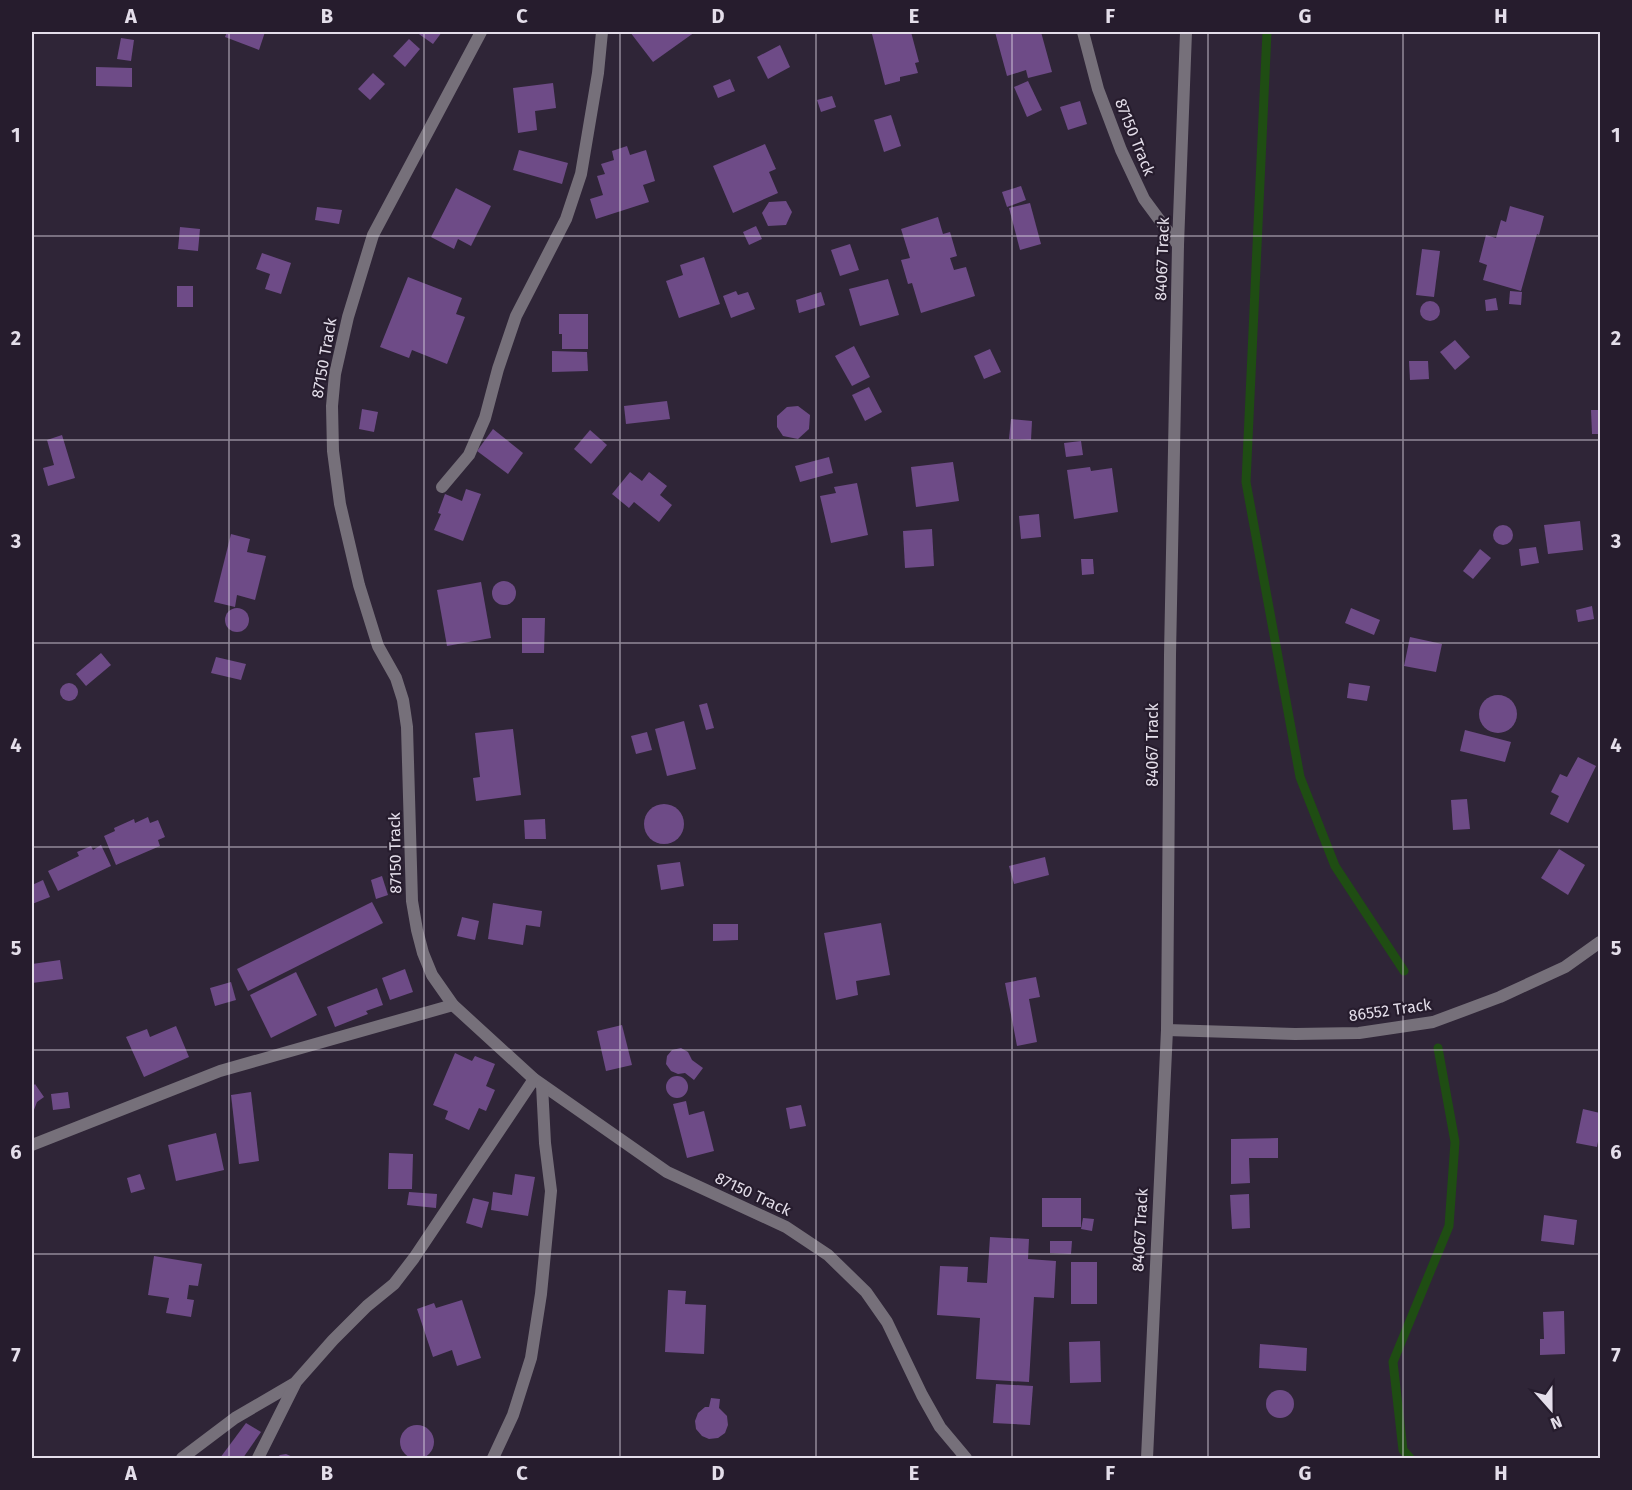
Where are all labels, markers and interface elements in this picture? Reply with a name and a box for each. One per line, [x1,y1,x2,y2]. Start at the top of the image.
text: A [124,4,138,28]
text: B [321,4,333,28]
text: C [516,4,528,28]
text: D [711,4,725,28]
text: E [909,4,919,28]
text: F [1105,4,1115,28]
text: G [1299,4,1311,28]
text: H [1494,4,1508,28]
street label: 87150 Track [1111,96,1159,179]
text: 1 [11,123,21,147]
text: 1 [1611,123,1621,147]
street label: 84067 Track [1151,216,1173,301]
street label: 87150 Track [308,315,341,400]
text: 2 [11,326,21,350]
text: 2 [1611,326,1621,350]
text: 3 [10,529,21,553]
text: 3 [1610,529,1621,553]
street label: 84067 Track [1143,702,1162,787]
text: 4 [10,733,22,757]
text: 4 [1610,733,1622,757]
street label: 87150 Track [385,811,405,894]
text: 5 [11,936,22,960]
text: 5 [1611,936,1622,960]
street label: 86552 Track [1348,995,1433,1025]
text: 6 [10,1140,22,1164]
text: 6 [1610,1140,1622,1164]
street label: 87150 Track [712,1168,795,1220]
street label: 84067 Track [1128,1187,1152,1272]
text: 7 [11,1343,21,1367]
text: 7 [1611,1343,1621,1367]
north arrow [1521,1379,1581,1439]
text: N [1548,1412,1565,1433]
text: A [124,1461,138,1485]
text: B [321,1461,333,1485]
text: C [516,1461,528,1485]
text: D [711,1461,725,1485]
text: E [909,1461,919,1485]
text: F [1105,1461,1115,1485]
text: G [1299,1461,1311,1485]
text: H [1494,1461,1508,1485]

